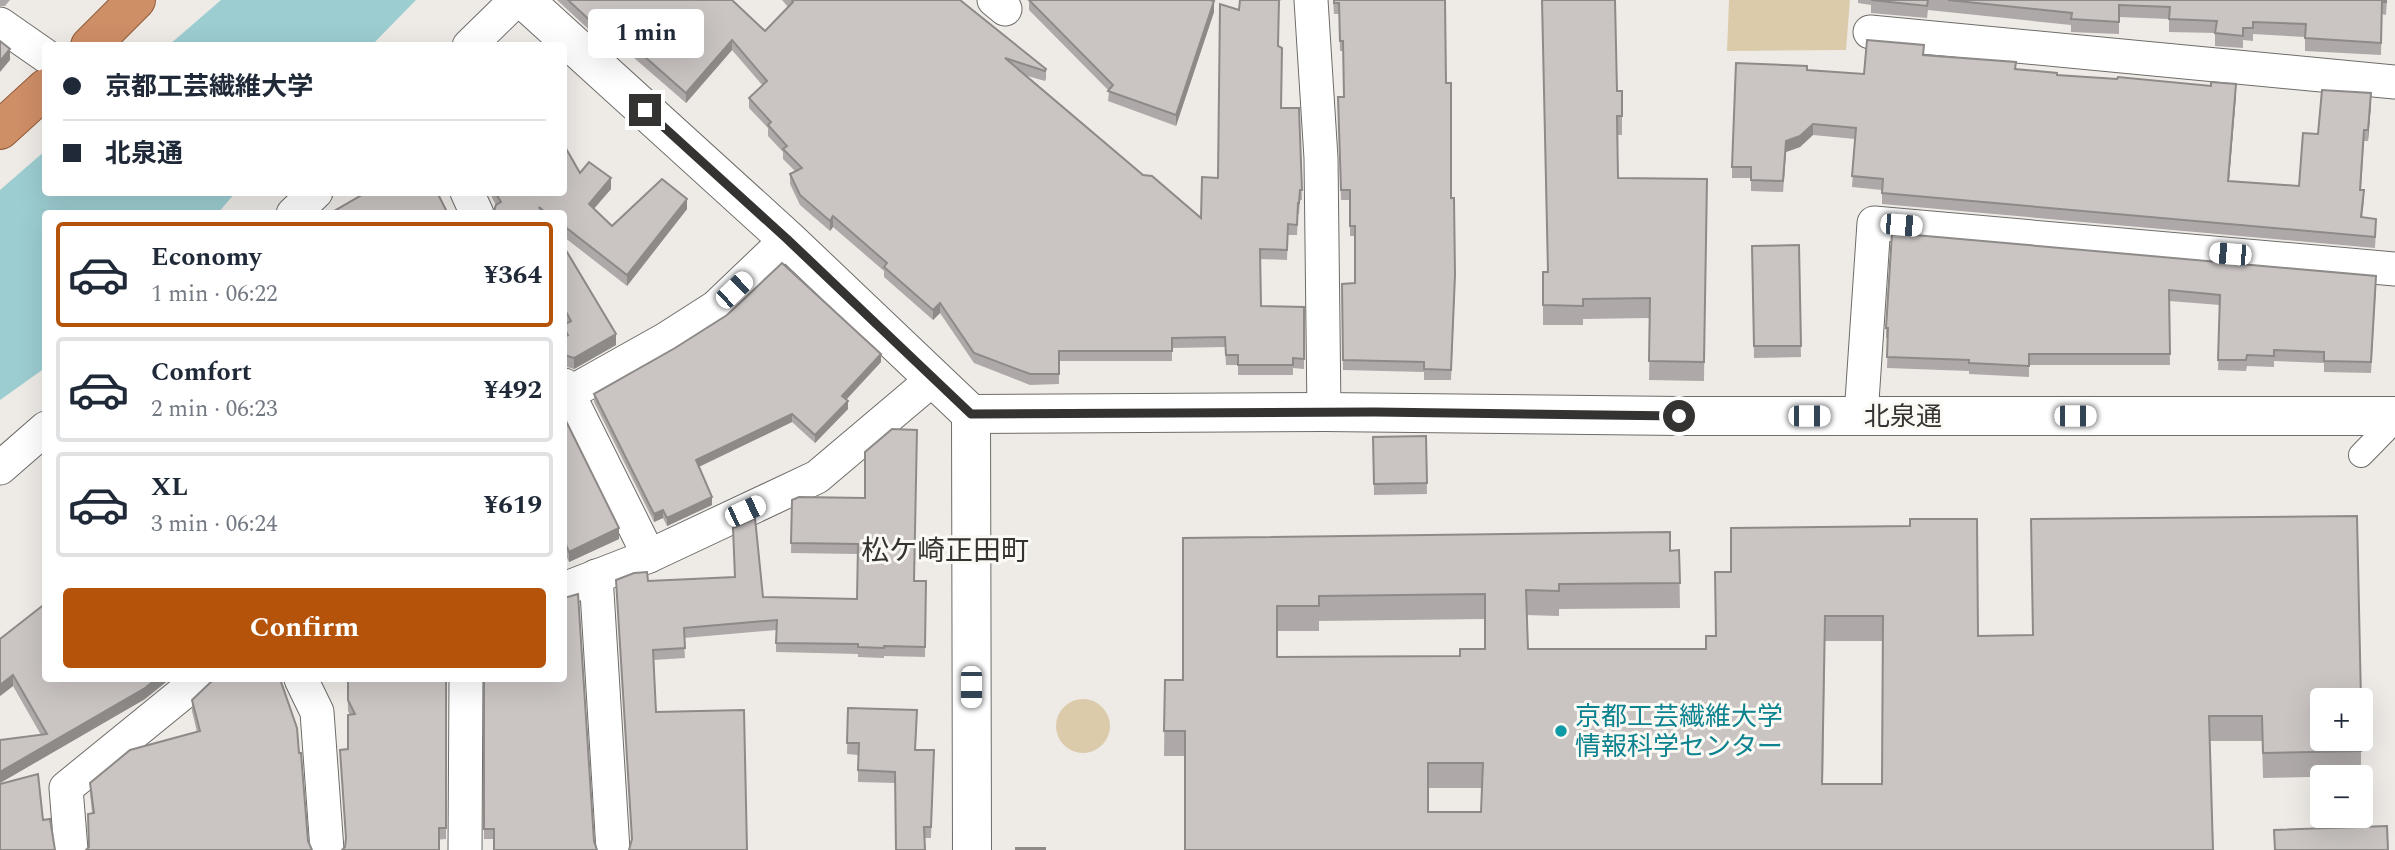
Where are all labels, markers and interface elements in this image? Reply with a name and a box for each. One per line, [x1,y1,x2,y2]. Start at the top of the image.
callout: 1 min [587,8,703,57]
text: 1 min [615,16,677,51]
text: 京都工芸繊維大学 [105,67,313,107]
route end [629,94,661,126]
text: 北泉通 [105,134,183,174]
car [1880,213,1923,237]
text: Economy [151,237,261,277]
car [2209,242,2252,266]
icon: car [67,243,130,306]
text: ¥364 [484,255,542,295]
car [712,268,757,312]
text: 1 min · 06:22 [151,277,278,312]
text: Comfort [151,352,252,392]
icon: car [67,358,130,421]
text: ¥492 [484,370,542,410]
text: 2 min · 06:23 [151,392,278,427]
street label: 北泉通 [1864,397,1942,437]
route start [1663,400,1695,432]
car [1789,406,1831,427]
car [2055,406,2097,427]
text: XL [151,467,188,507]
icon: car [67,473,130,536]
text: ¥619 [484,485,542,525]
car [722,493,769,529]
text: 3 min · 06:24 [151,507,278,542]
district label: 松ケ崎正田町 [861,530,1029,573]
button: Confirm [63,588,546,668]
car [961,666,982,708]
map controls [2310,688,2373,828]
button: + [2310,688,2373,751]
place label: 京都工芸繊維大学 情報科学センター [1575,697,1783,767]
marker: 京都工芸繊維大学 情報科学センター [1553,723,1569,739]
button: − [2310,765,2373,828]

